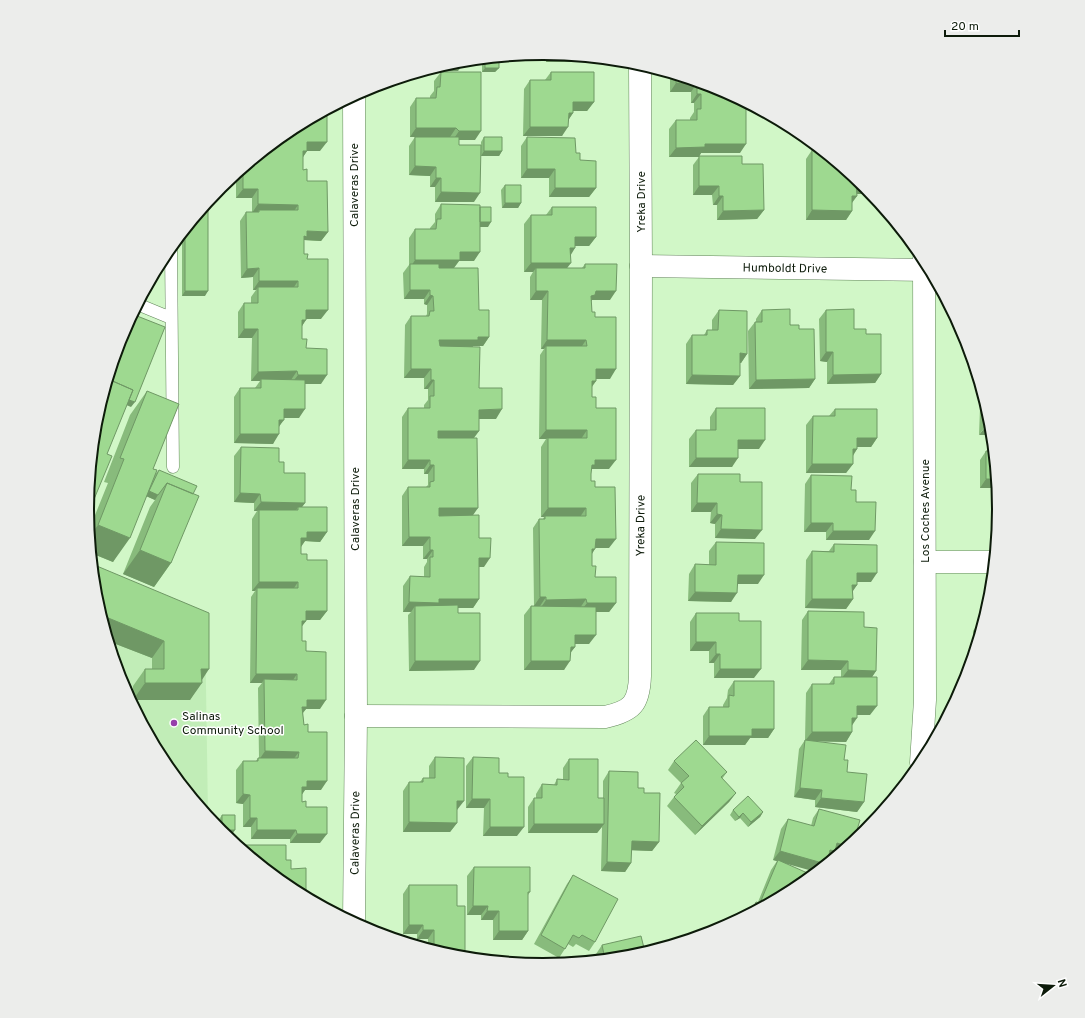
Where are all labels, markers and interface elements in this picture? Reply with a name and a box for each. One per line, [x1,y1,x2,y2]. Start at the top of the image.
scale bar [945,12,1019,38]
text: 20 m [951,19,979,35]
street label: Calaveras Drive [347,143,363,227]
street label: Yreka Drive [634,171,650,233]
street label: Humboldt Drive [742,260,827,278]
street label: Los Coches Avenue [918,459,934,563]
street label: Calaveras Drive [348,467,364,551]
street label: Yreka Drive [633,495,649,557]
place label: Salinas Community School [182,709,284,739]
marker: Salinas Community School [169,718,179,728]
street label: Calaveras Drive [347,791,364,875]
north arrow [1033,966,1073,1006]
text: N [1054,978,1069,989]

